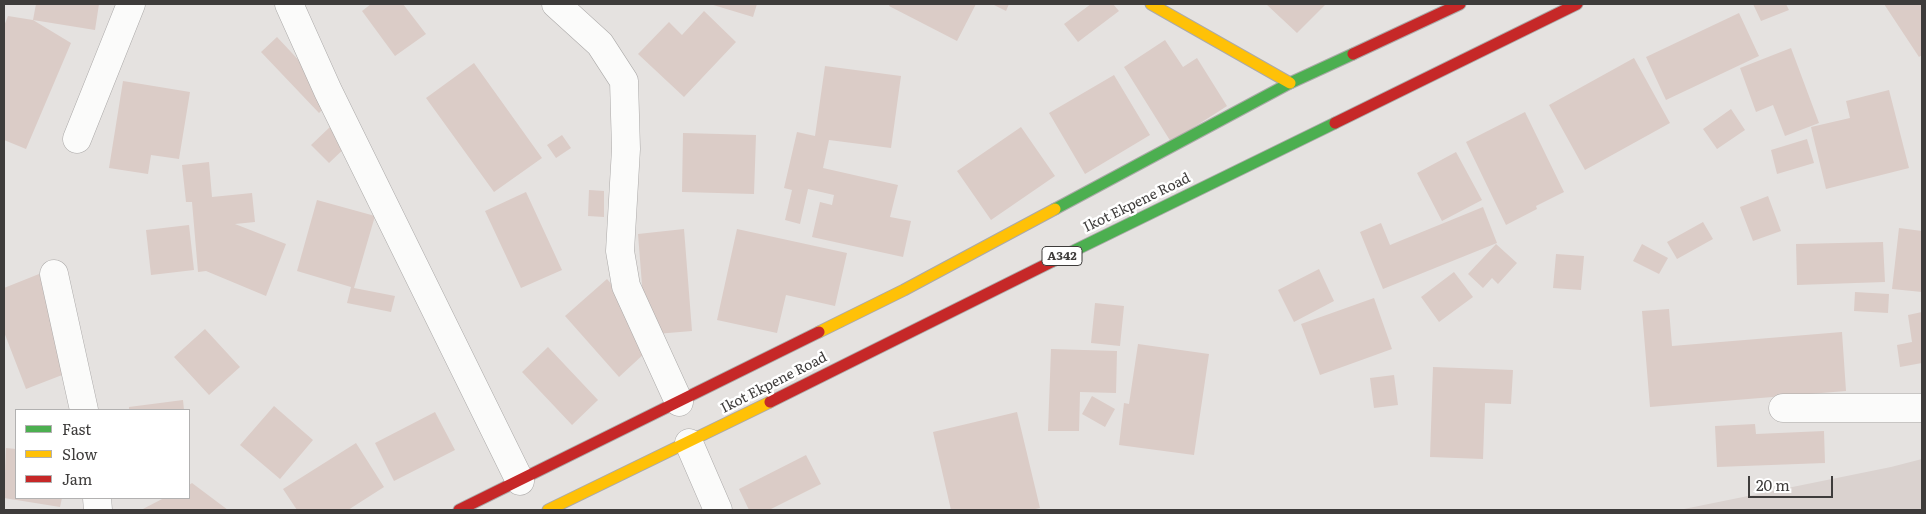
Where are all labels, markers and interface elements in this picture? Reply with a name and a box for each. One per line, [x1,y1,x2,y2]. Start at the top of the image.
street label: Ikot Ekpene Road [1081,170,1193,236]
road number: A342 [1042,247,1082,266]
street label: Ikot Ekpene Road [718,349,830,417]
legend [15,409,190,499]
text: Fast [62,417,91,440]
text: Slow [62,442,97,465]
scale bar [1751,466,1836,498]
text: Jam [62,467,92,490]
text: 20 m [1756,473,1790,496]

